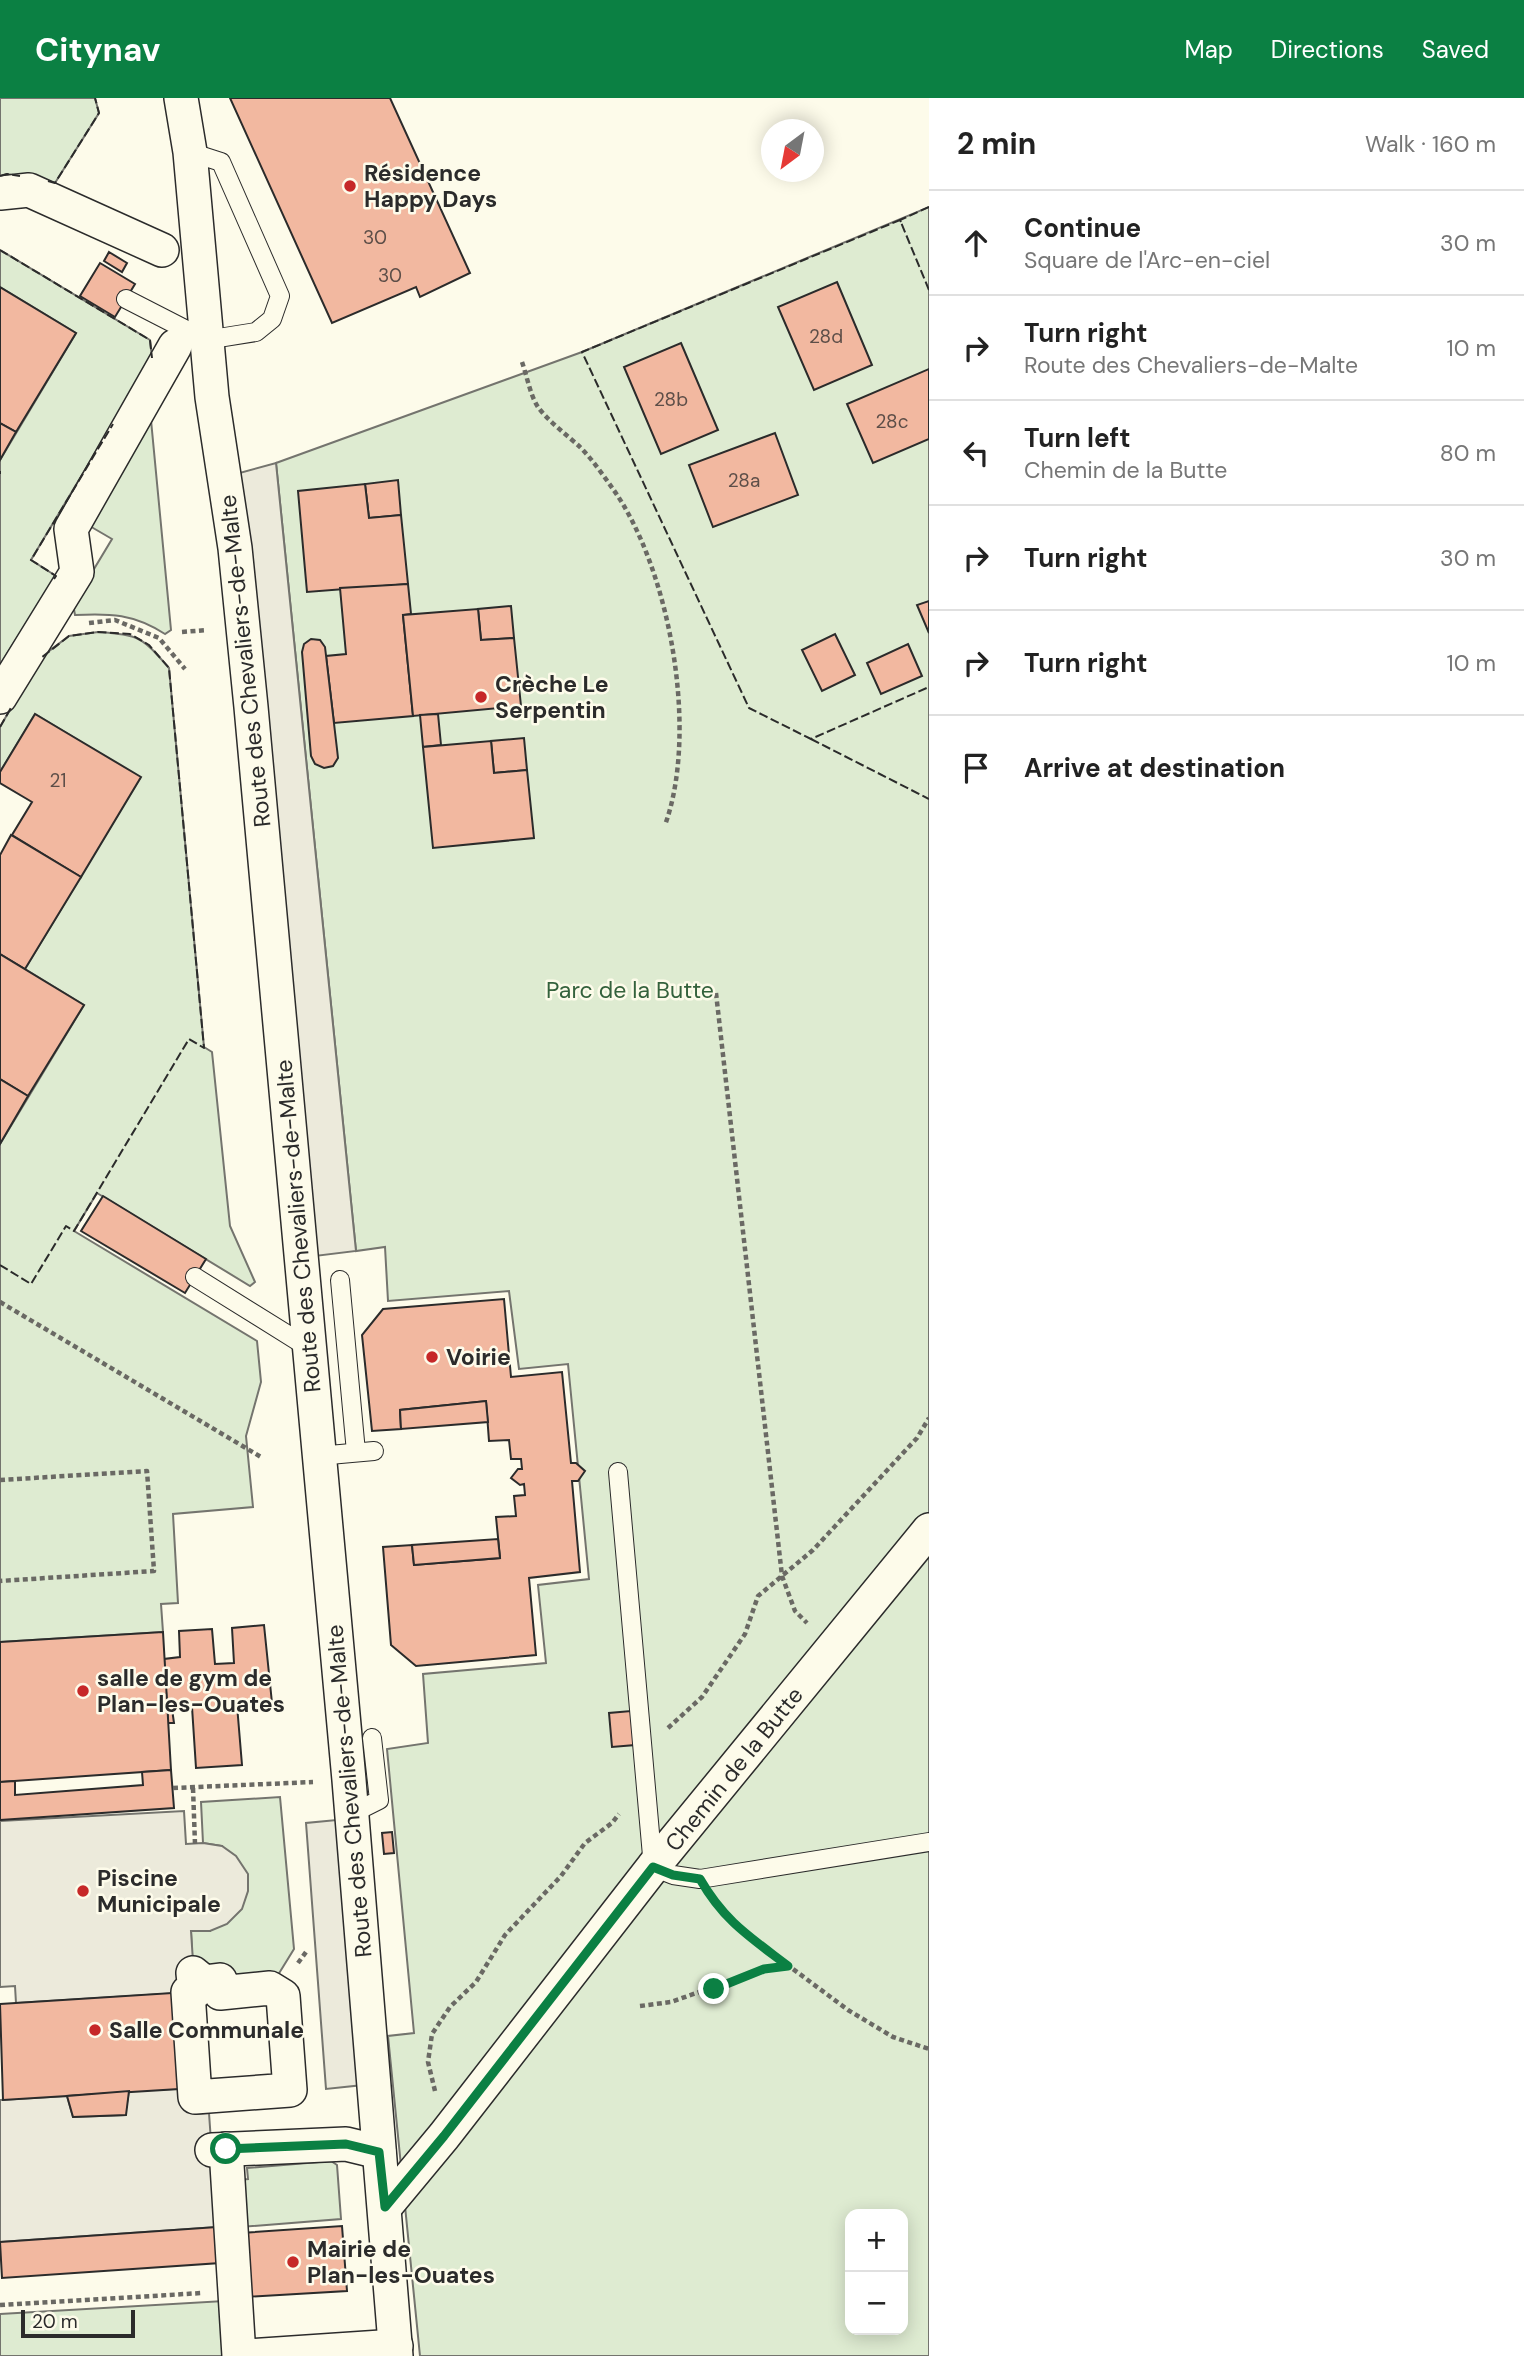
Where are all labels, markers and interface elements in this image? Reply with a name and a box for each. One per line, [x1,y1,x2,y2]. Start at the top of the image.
text: Citynav [35,28,160,71]
text: Map [1185,34,1233,65]
text: Directions [1271,34,1384,65]
text: Saved [1422,34,1489,65]
north arrow [761,119,824,182]
text: 2 min [957,124,1036,163]
text: Walk · 160 m [1365,129,1496,159]
place label: Résidence Happy Days [364,158,497,214]
marker: Résidence Happy Days [342,178,358,194]
text: Continue [1024,211,1141,245]
icon: ahead [957,224,995,262]
house number: 30 [363,225,387,250]
text: 30 m [1440,228,1496,258]
text: Square de l'Arc-en-ciel [1024,245,1270,275]
house number: 30 [378,263,402,288]
text: Turn right [1024,316,1148,350]
house number: 28d [809,324,843,349]
icon: right [957,329,995,367]
text: 10 m [1446,333,1496,363]
text: Route des Chevaliers-de-Malte [1024,350,1358,380]
house number: 28b [654,387,688,412]
house number: 28c [875,409,909,434]
text: Turn left [1024,421,1131,455]
icon: left [957,434,995,472]
text: 80 m [1440,438,1496,468]
text: Chemin de la Butte [1024,455,1227,485]
house number: 28a [728,468,760,493]
street label: Route des Chevaliers-de-Malte [213,493,277,829]
icon: right [957,539,995,577]
text: Turn right [1024,541,1148,575]
text: 30 m [1440,543,1496,573]
icon: right [957,644,995,682]
text: Turn right [1024,646,1148,680]
text: 10 m [1446,648,1496,678]
place label: Crèche Le Serpentin [495,669,609,725]
marker: Crèche Le Serpentin [473,689,489,705]
icon: arrive [957,749,995,787]
text: Arrive at destination [1024,751,1285,785]
house number: 21 [50,768,66,793]
park label: Parc de la Butte [546,975,714,1005]
street label: Route des Chevaliers-de-Malte [268,1058,328,1394]
place label: Voirie [446,1342,511,1372]
marker: Voirie [424,1349,440,1365]
street label: Route des Chevaliers-de-Malte [319,1623,379,1959]
place label: salle de gym de Plan-les-Ouates [97,1663,285,1719]
street label: Chemin de la Butte [658,1681,810,1857]
marker: salle de gym de Plan-les-Ouates [75,1683,91,1699]
place label: Piscine Municipale [97,1863,221,1919]
marker: Piscine Municipale [75,1883,91,1899]
route end [698,1973,729,2004]
place label: Salle Communale [109,2015,304,2045]
marker: Salle Communale [87,2022,103,2038]
route start [210,2133,241,2164]
map controls [845,2209,908,2335]
button: + [845,2209,908,2272]
place label: Mairie de Plan-les-Ouates [307,2234,495,2290]
marker: Mairie de Plan-les-Ouates [285,2254,301,2270]
button: − [845,2272,908,2335]
scale bar [21,2307,135,2339]
text: 20 m [32,2309,78,2334]

